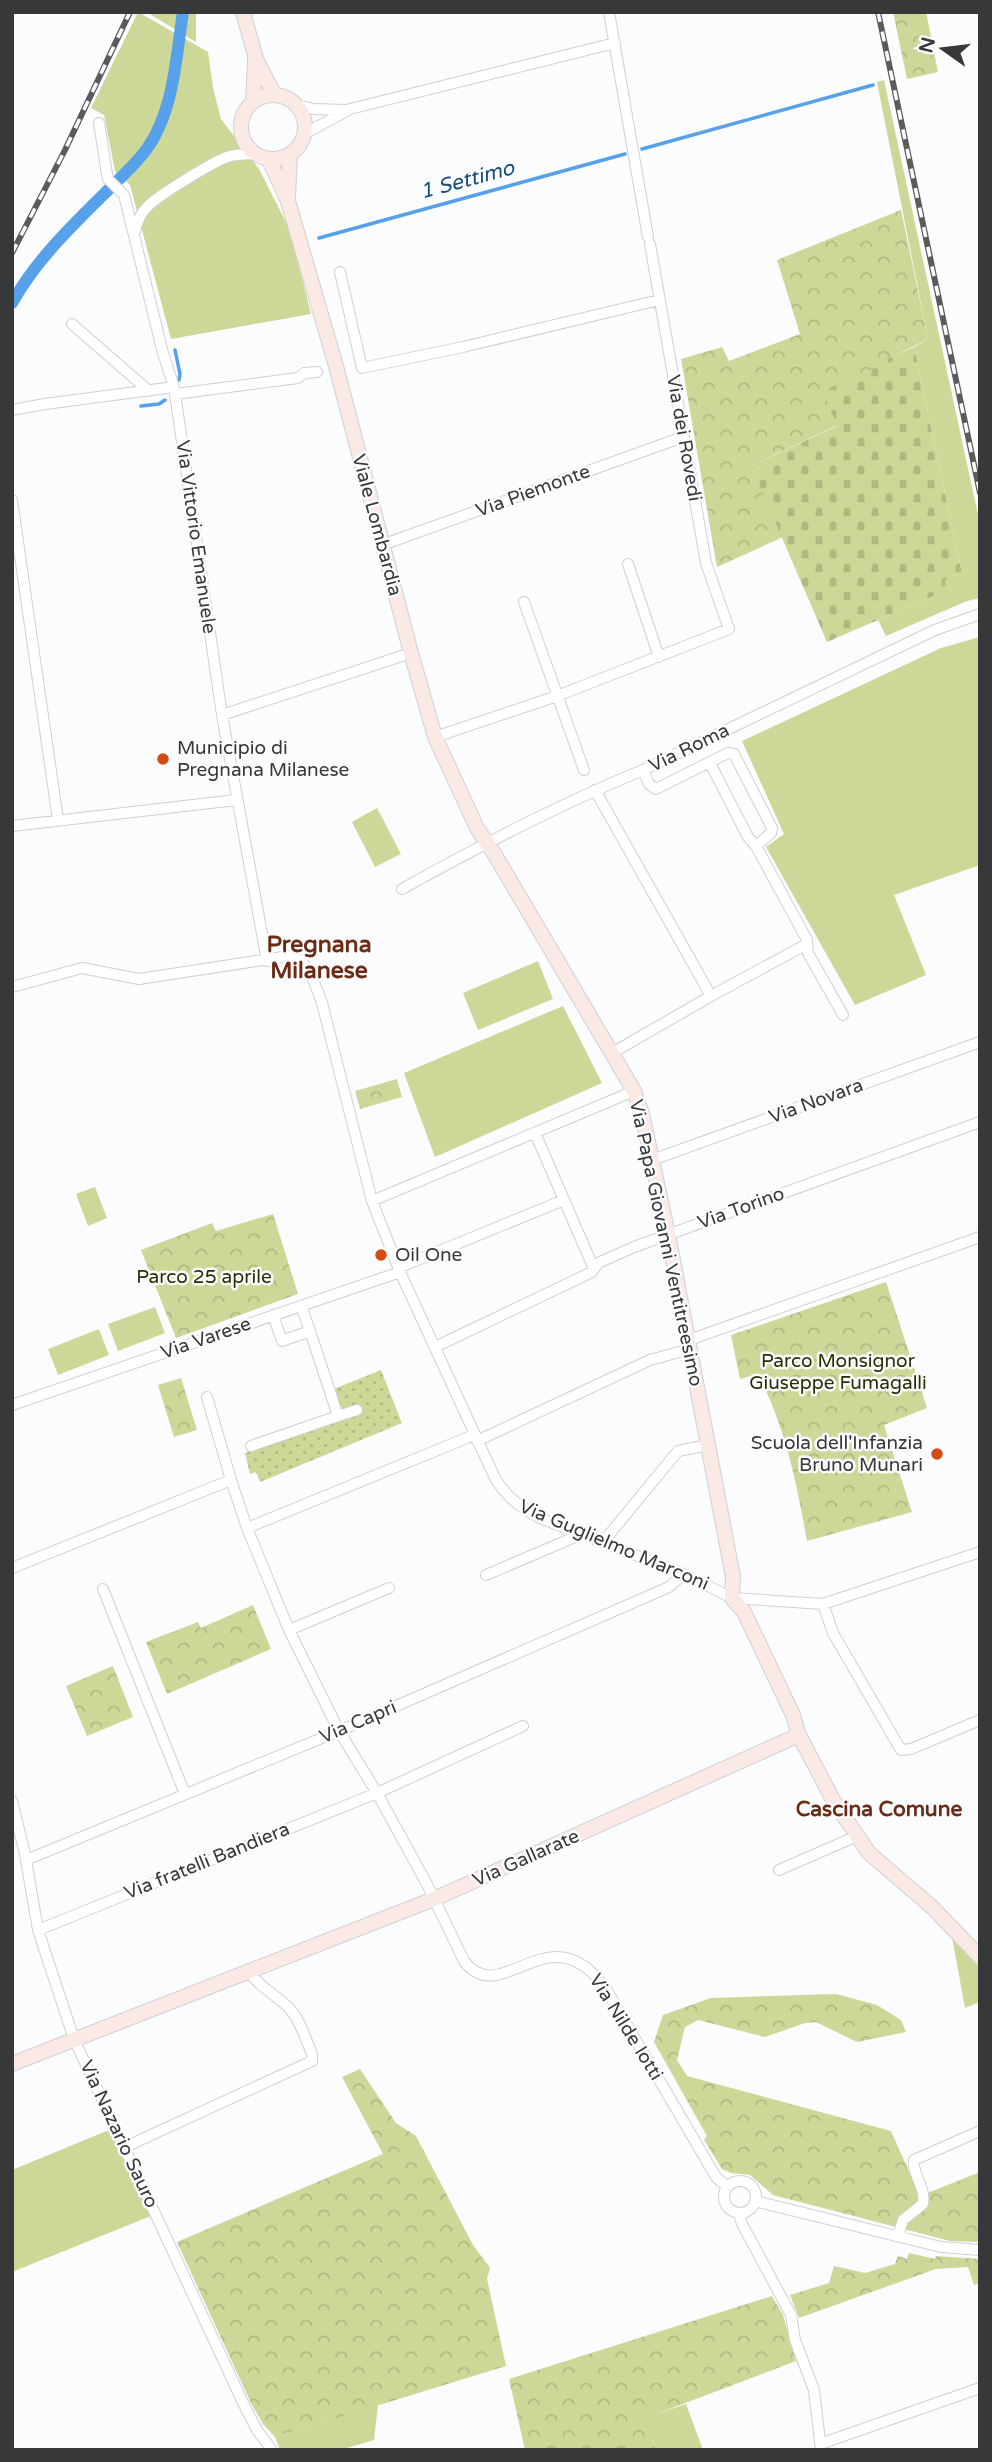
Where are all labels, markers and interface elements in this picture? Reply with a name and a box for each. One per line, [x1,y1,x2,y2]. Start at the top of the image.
north arrow [908,14,978,84]
text: N [915,35,940,55]
water label: 1 Settimo [417,155,518,205]
street label: Via dei Rovedi [662,373,706,503]
street label: Via Vittorio Emanuele [172,439,220,635]
street label: Viale Lombardia [348,452,406,598]
street label: Via Piemonte [473,460,593,522]
street label: Via Roma [645,719,733,777]
place label: Municipio di Pregnana Milanese [177,737,349,781]
marker: Municipio di Pregnana Milanese [155,751,171,767]
district label: Pregnana Milanese [266,931,372,985]
street label: Via Novara [766,1074,866,1128]
street label: Via Papa Giovanni Ventitreesimo [625,1098,707,1388]
street label: Via Torino [695,1182,787,1234]
place label: Oil One [395,1244,462,1266]
marker: Oil One [373,1247,389,1263]
park label: Parco 25 aprile [136,1266,272,1288]
street label: Via Varese [158,1312,254,1364]
park label: Parco Monsignor Giuseppe Fumagalli [749,1350,927,1394]
place label: Scuola dell'Infanzia Bruno Munari [751,1432,923,1476]
marker: Scuola dell'Infanzia Bruno Munari [929,1446,945,1462]
street label: Via Guglielmo Marconi [516,1495,712,1595]
street label: Via Capri [316,1696,400,1748]
district label: Cascina Comune [796,1797,962,1822]
street label: Via fratelli Bandiera [121,1818,293,1904]
street label: Via Gallarate [469,1825,583,1891]
street label: Via Nilde Iotti [584,1970,668,2084]
street label: Via Nazario Sauro [75,2057,163,2211]

